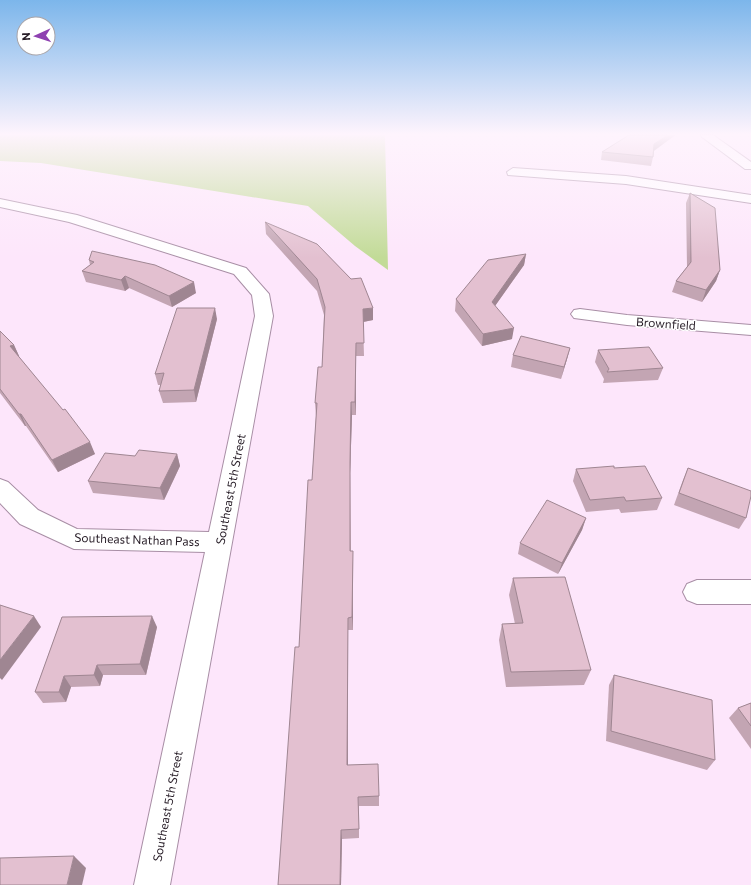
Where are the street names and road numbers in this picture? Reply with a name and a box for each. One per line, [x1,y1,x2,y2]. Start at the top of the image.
street label: Brownfield [636,314,696,332]
street label: Southeast 5th Street [212,432,248,546]
street label: Southeast Nathan Pass [74,530,200,548]
street label: Southeast 5th Street [149,749,185,863]

